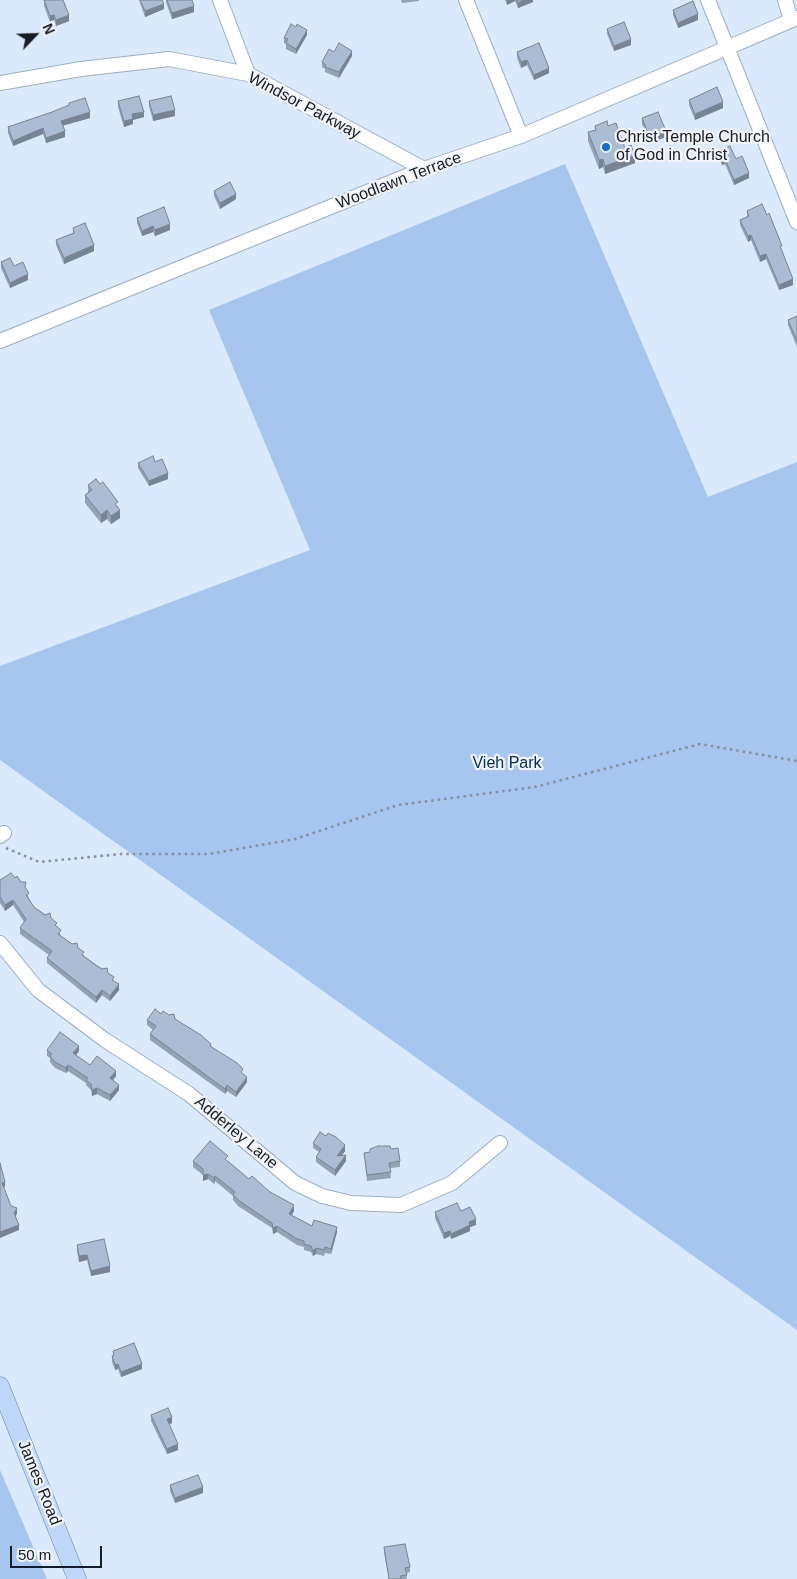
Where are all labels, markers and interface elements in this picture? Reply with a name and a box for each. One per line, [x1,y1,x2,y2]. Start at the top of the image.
north arrow [10,10,60,60]
text: N [39,21,58,37]
street label: Windsor Parkway [245,68,363,144]
place label: Christ Temple Church of God in Christ [616,128,770,166]
marker: Christ Temple Church of God in Christ [600,141,612,153]
street label: Woodlawn Terrace [334,148,464,214]
park label: Vieh Park [472,754,542,774]
street label: Adderley Lane [190,1092,282,1174]
street label: James Road [13,1438,65,1528]
scale bar [12,1536,105,1568]
text: 50 m [18,1546,51,1563]

